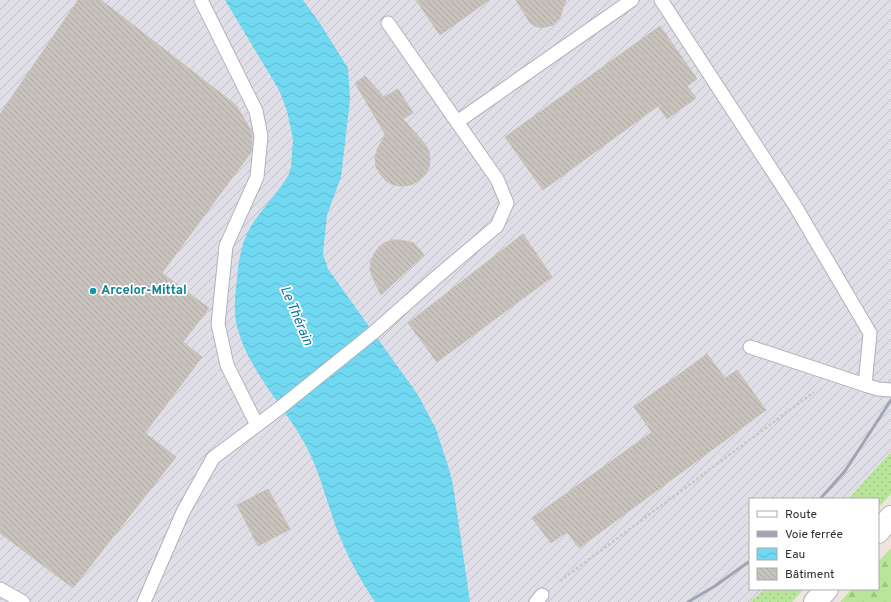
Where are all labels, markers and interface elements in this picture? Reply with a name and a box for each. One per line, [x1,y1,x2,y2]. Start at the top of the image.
place label: Arcelor-Mittal [101,283,187,299]
water label: Le Thérain [276,283,316,349]
marker: Arcelor-Mittal [88,286,98,296]
legend [749,498,879,590]
text: Route [785,507,817,523]
text: Voie ferrée [785,527,843,543]
text: Eau [785,547,805,563]
text: Bâtiment [785,567,835,583]

